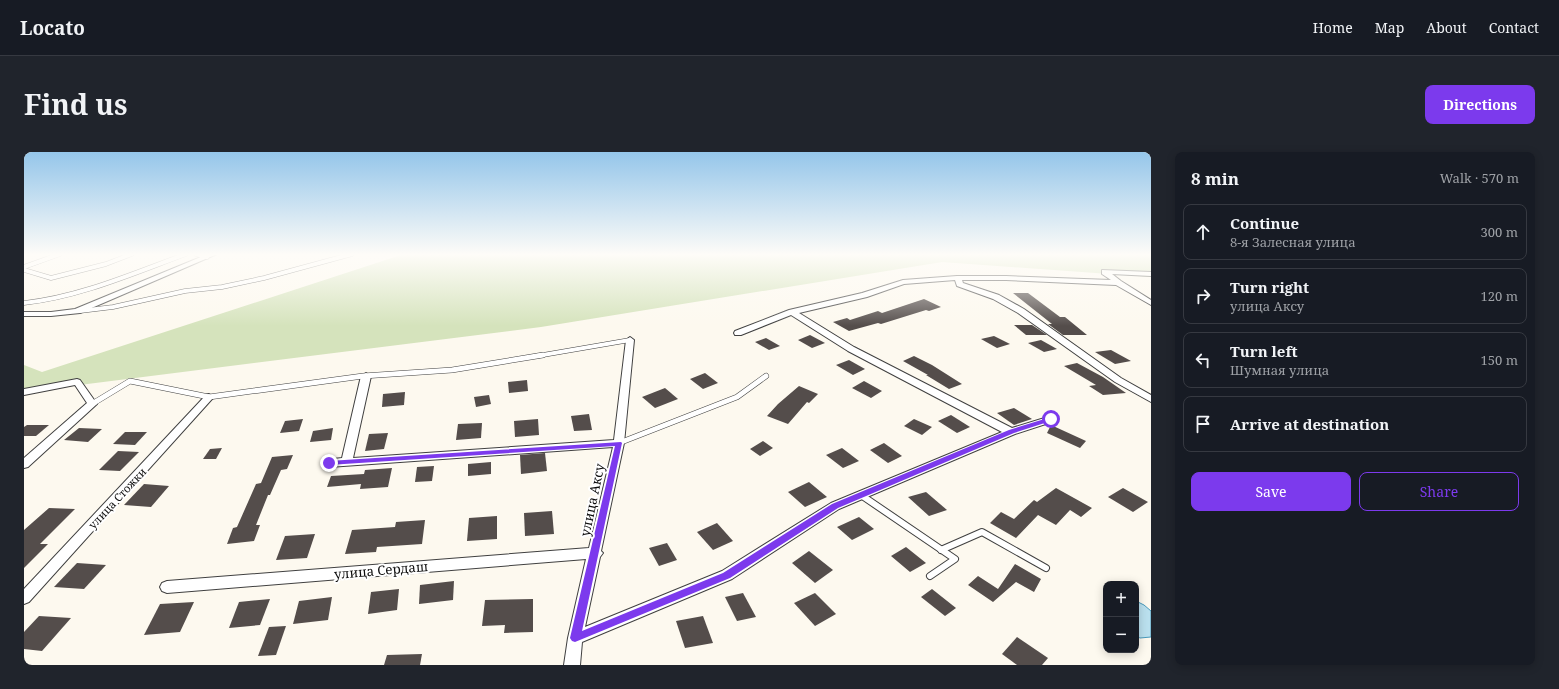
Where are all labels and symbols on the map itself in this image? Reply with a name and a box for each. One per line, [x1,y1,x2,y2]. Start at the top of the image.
route start [1042,410,1060,428]
route end [320,454,338,472]
street label: улица Аксу [575,461,609,538]
street label: улица Стожки [85,464,149,532]
street label: улица Сердаш [333,557,429,583]

